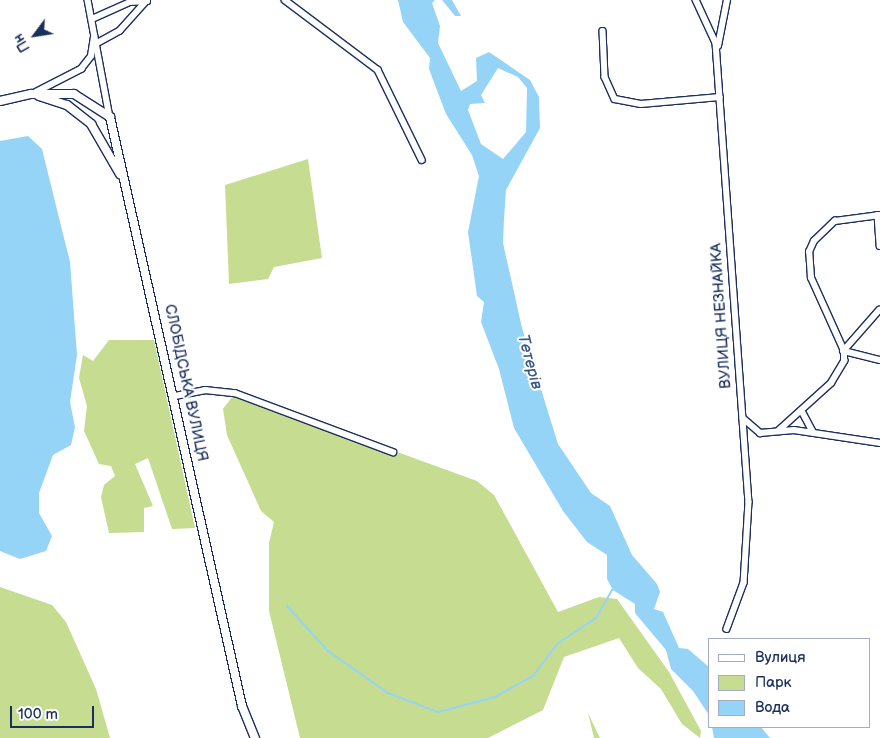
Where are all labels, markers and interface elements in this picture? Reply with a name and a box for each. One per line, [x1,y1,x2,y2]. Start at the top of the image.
north arrow [10,10,60,60]
text: Пн [10,31,34,55]
street label: ВУЛИЦЯ НЕЗНАЙКА [707,243,735,389]
street label: СЛОБІДСЬКА ВУЛИЦЯ [161,303,211,463]
water label: Тетерів [512,333,546,391]
legend [708,638,870,728]
text: Вулиця [755,648,806,667]
text: Парк [755,673,792,692]
scale bar [12,696,96,728]
text: Вода [755,698,790,717]
text: 100 m [18,705,58,724]

